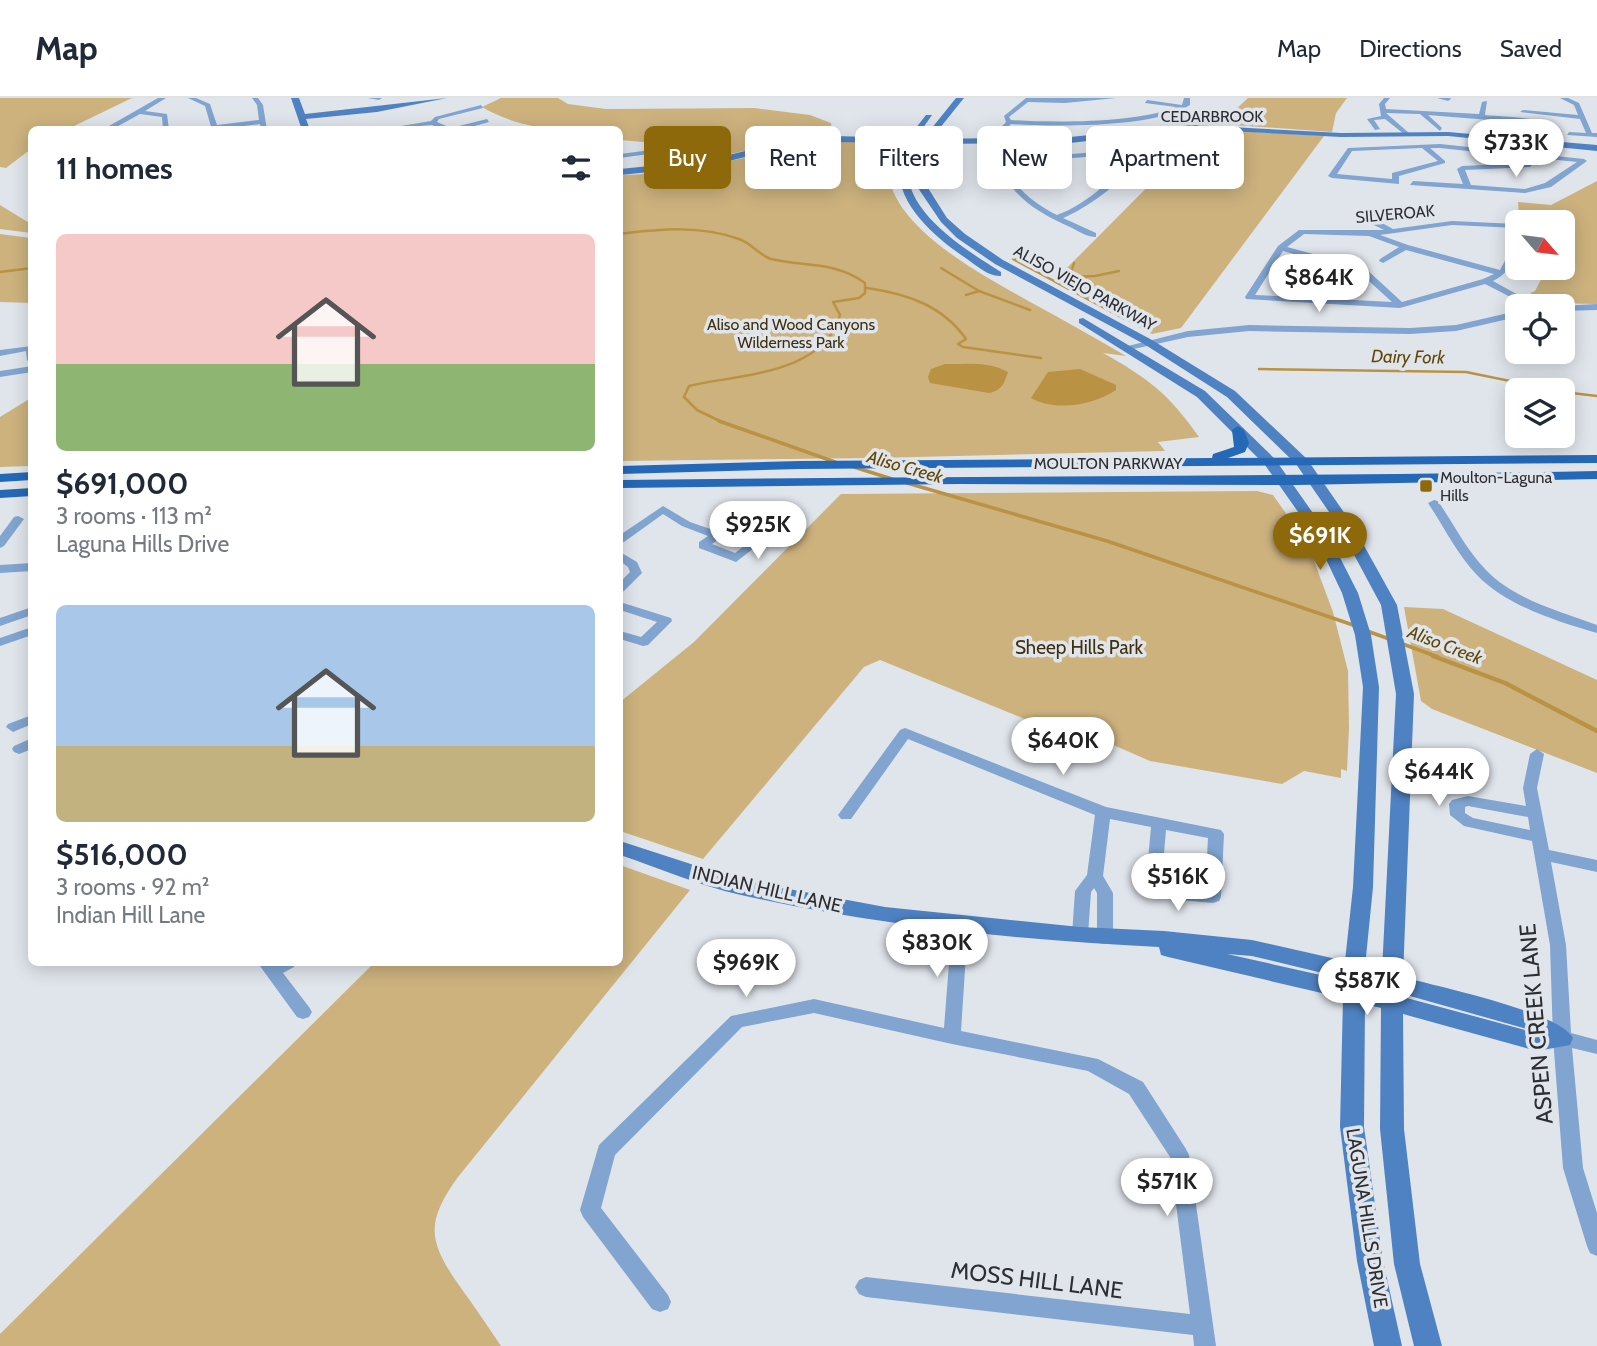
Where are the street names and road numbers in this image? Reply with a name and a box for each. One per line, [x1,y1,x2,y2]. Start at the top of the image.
street label: CEDARBROOK [1161,107,1263,126]
street label: SILVEROAK [1355,201,1435,227]
street label: ALISO VIEJO PARKWAY [1011,241,1160,335]
street label: MOULTON PARKWAY [1034,454,1183,473]
street label: INDIAN HILL LANE [690,861,844,917]
street label: ASPEN CREEK LANE [1513,923,1559,1125]
street label: LAGUNA HILLS DRIVE [1341,1126,1393,1310]
street label: MOSS HILL LANE [949,1256,1125,1304]

